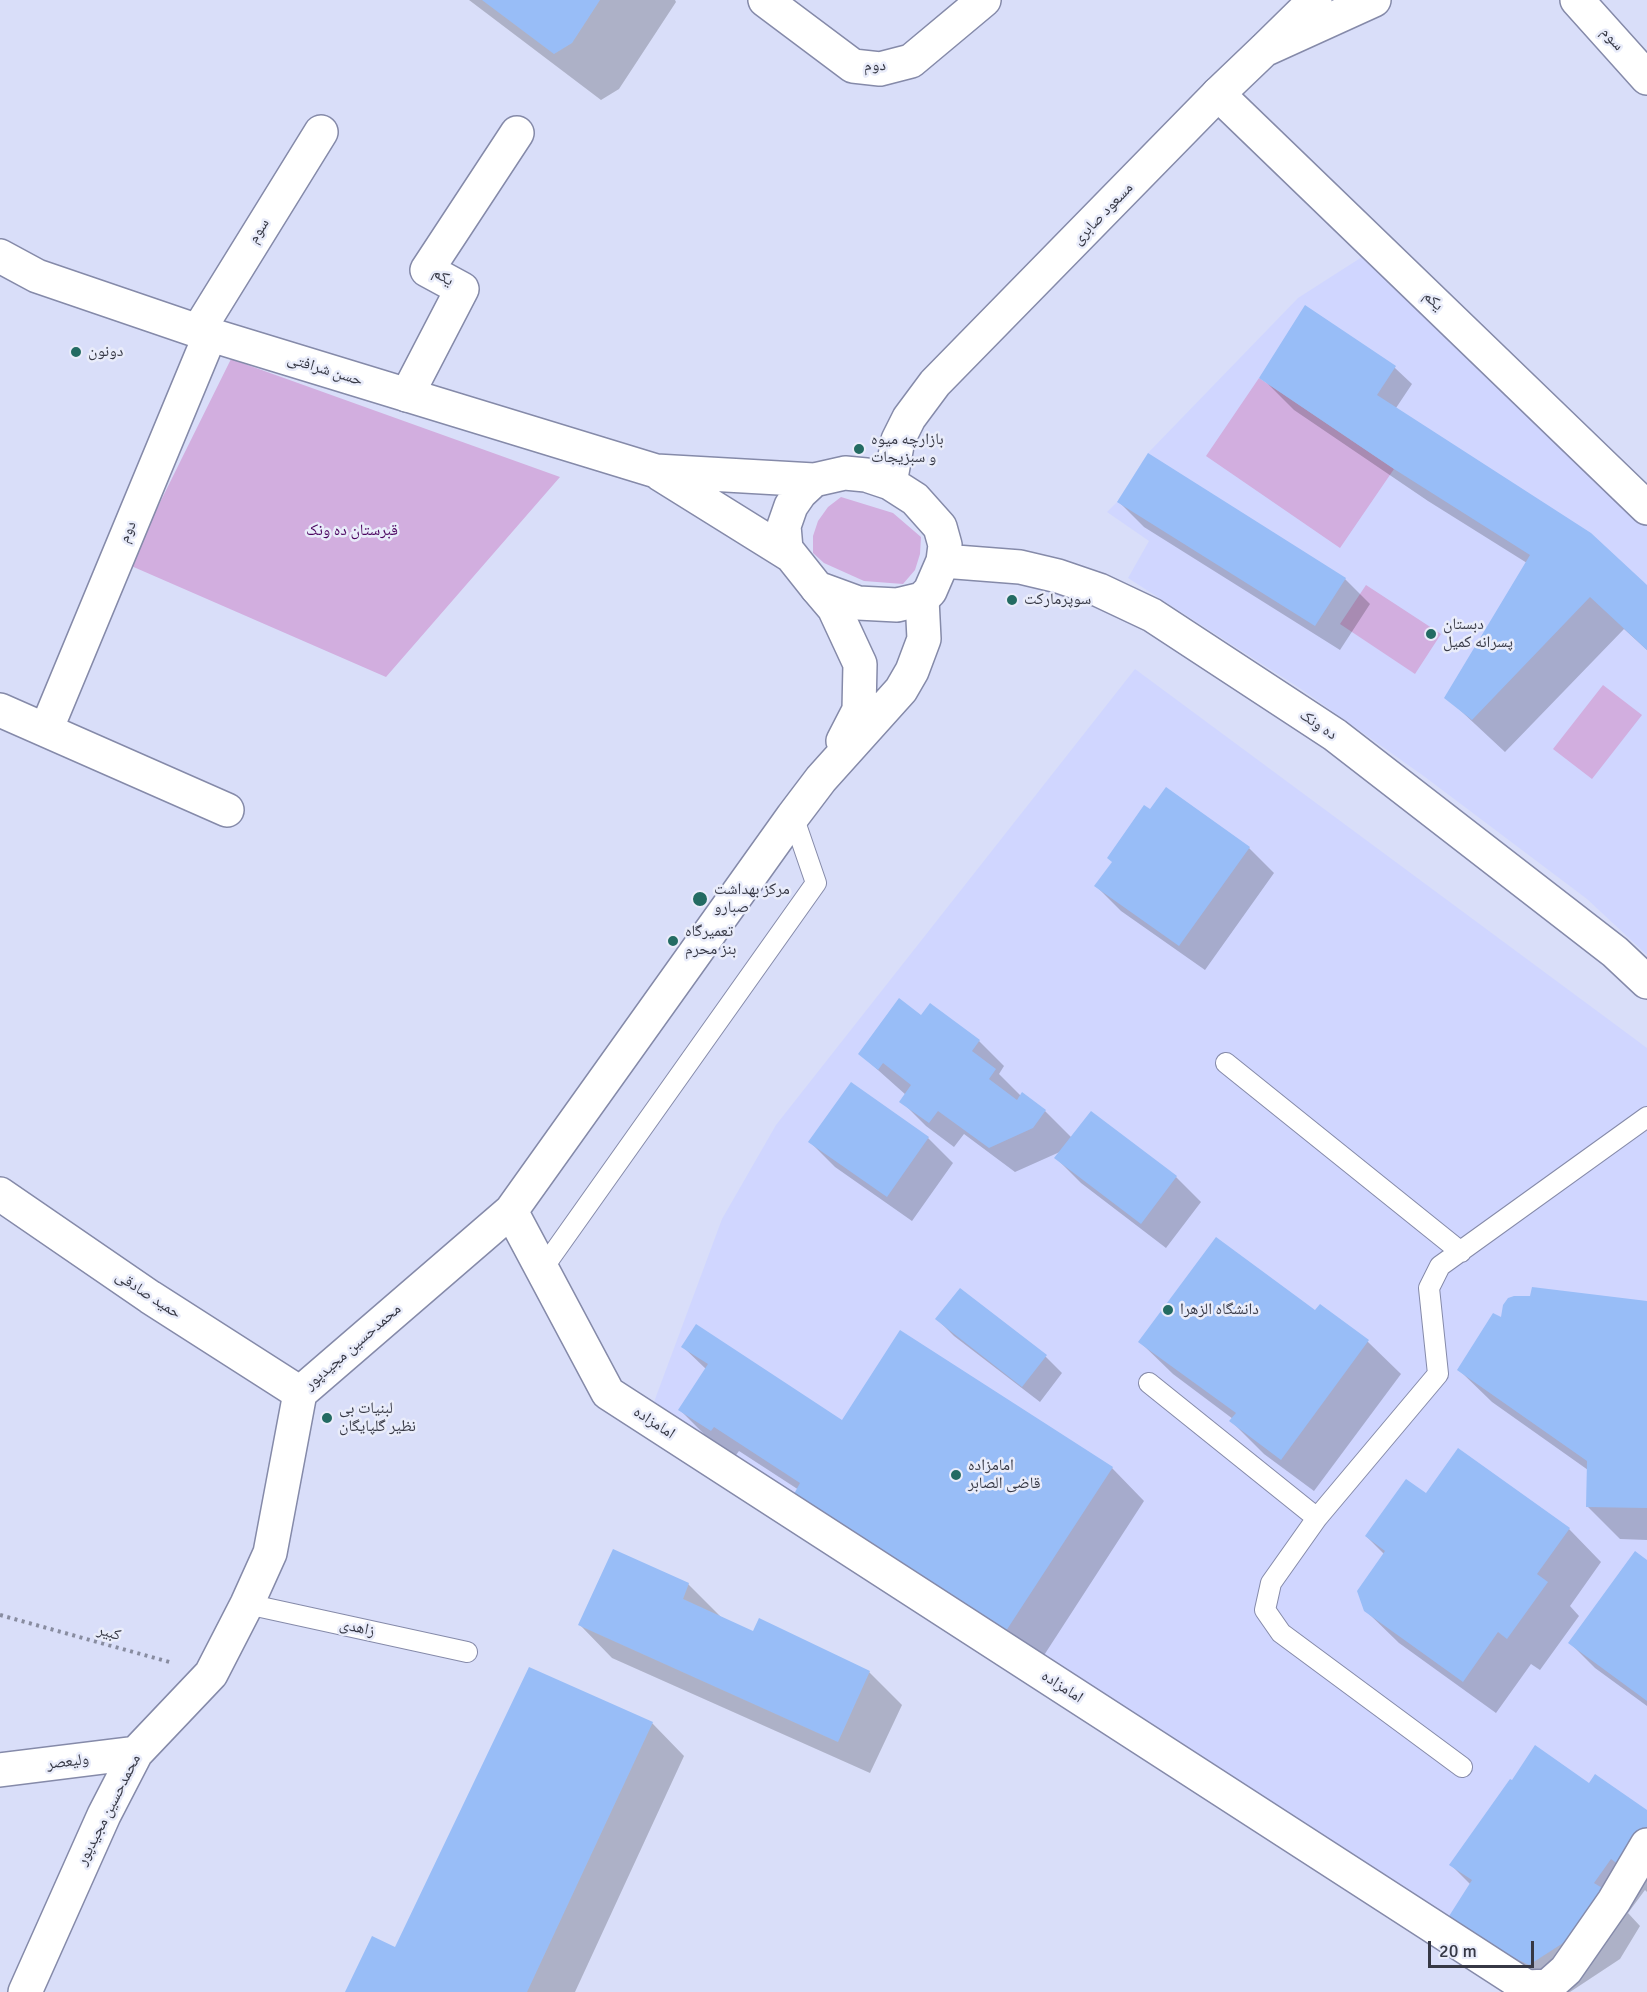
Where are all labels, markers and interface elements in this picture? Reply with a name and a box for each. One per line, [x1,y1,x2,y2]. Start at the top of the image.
street label: سوم [1596,23,1628,55]
street label: دوم [864,56,886,76]
street label: مسعود صابری [1068,179,1138,249]
street label: سوم [244,215,274,247]
street label: یکم [429,263,457,291]
street label: یکم [1419,287,1447,315]
place label: دونون [88,342,123,362]
marker: دونون [69,345,83,359]
street label: حسن شرافتی [285,349,365,391]
place label: بازارچه میوه و سبزیجات [871,430,944,468]
marker: بازارچه میوه و سبزیجات [852,442,866,456]
street label: دوم [115,518,141,546]
park label: قبرستان ده ونک [306,521,398,541]
place label: سوپرمارکت [1024,590,1091,610]
marker: سوپرمارکت [1005,593,1019,607]
place label: دبستان پسرانه كميل [1443,615,1513,653]
marker: دبستان پسرانه كميل [1424,627,1438,641]
street label: ده ونک [1296,706,1340,744]
place label: مرکز بهداشت صبارو [714,880,790,918]
marker: مرکز بهداشت صبارو [691,890,709,908]
place label: تعمیرگاه بنز محرم [685,922,736,960]
marker: تعمیرگاه بنز محرم [666,934,680,948]
street label: حمید صادقی [111,1267,185,1323]
street label: محمدحسین مجیدپور [301,1300,405,1394]
place label: دانشگاه الزهرا [1180,1300,1259,1320]
marker: دانشگاه الزهرا [1161,1303,1175,1317]
place label: لبنیات بی نظیر گلپایگان [339,1399,416,1437]
street label: امامزاده [630,1402,678,1444]
marker: لبنیات بی نظیر گلپایگان [320,1411,334,1425]
place label: امامزاده قاضی الصابر [968,1456,1040,1494]
marker: امامزاده قاضی الصابر [949,1468,963,1482]
street label: زاهدی [338,1615,376,1641]
street label: کبیر [95,1621,123,1645]
street label: امامزاده [1038,1666,1086,1708]
street label: ولیعصر [46,1750,90,1774]
street label: محمدحسین مجیدپور [73,1751,145,1869]
scale bar [1431,1929,1538,1967]
text: 20 m [1439,1940,1477,1962]

